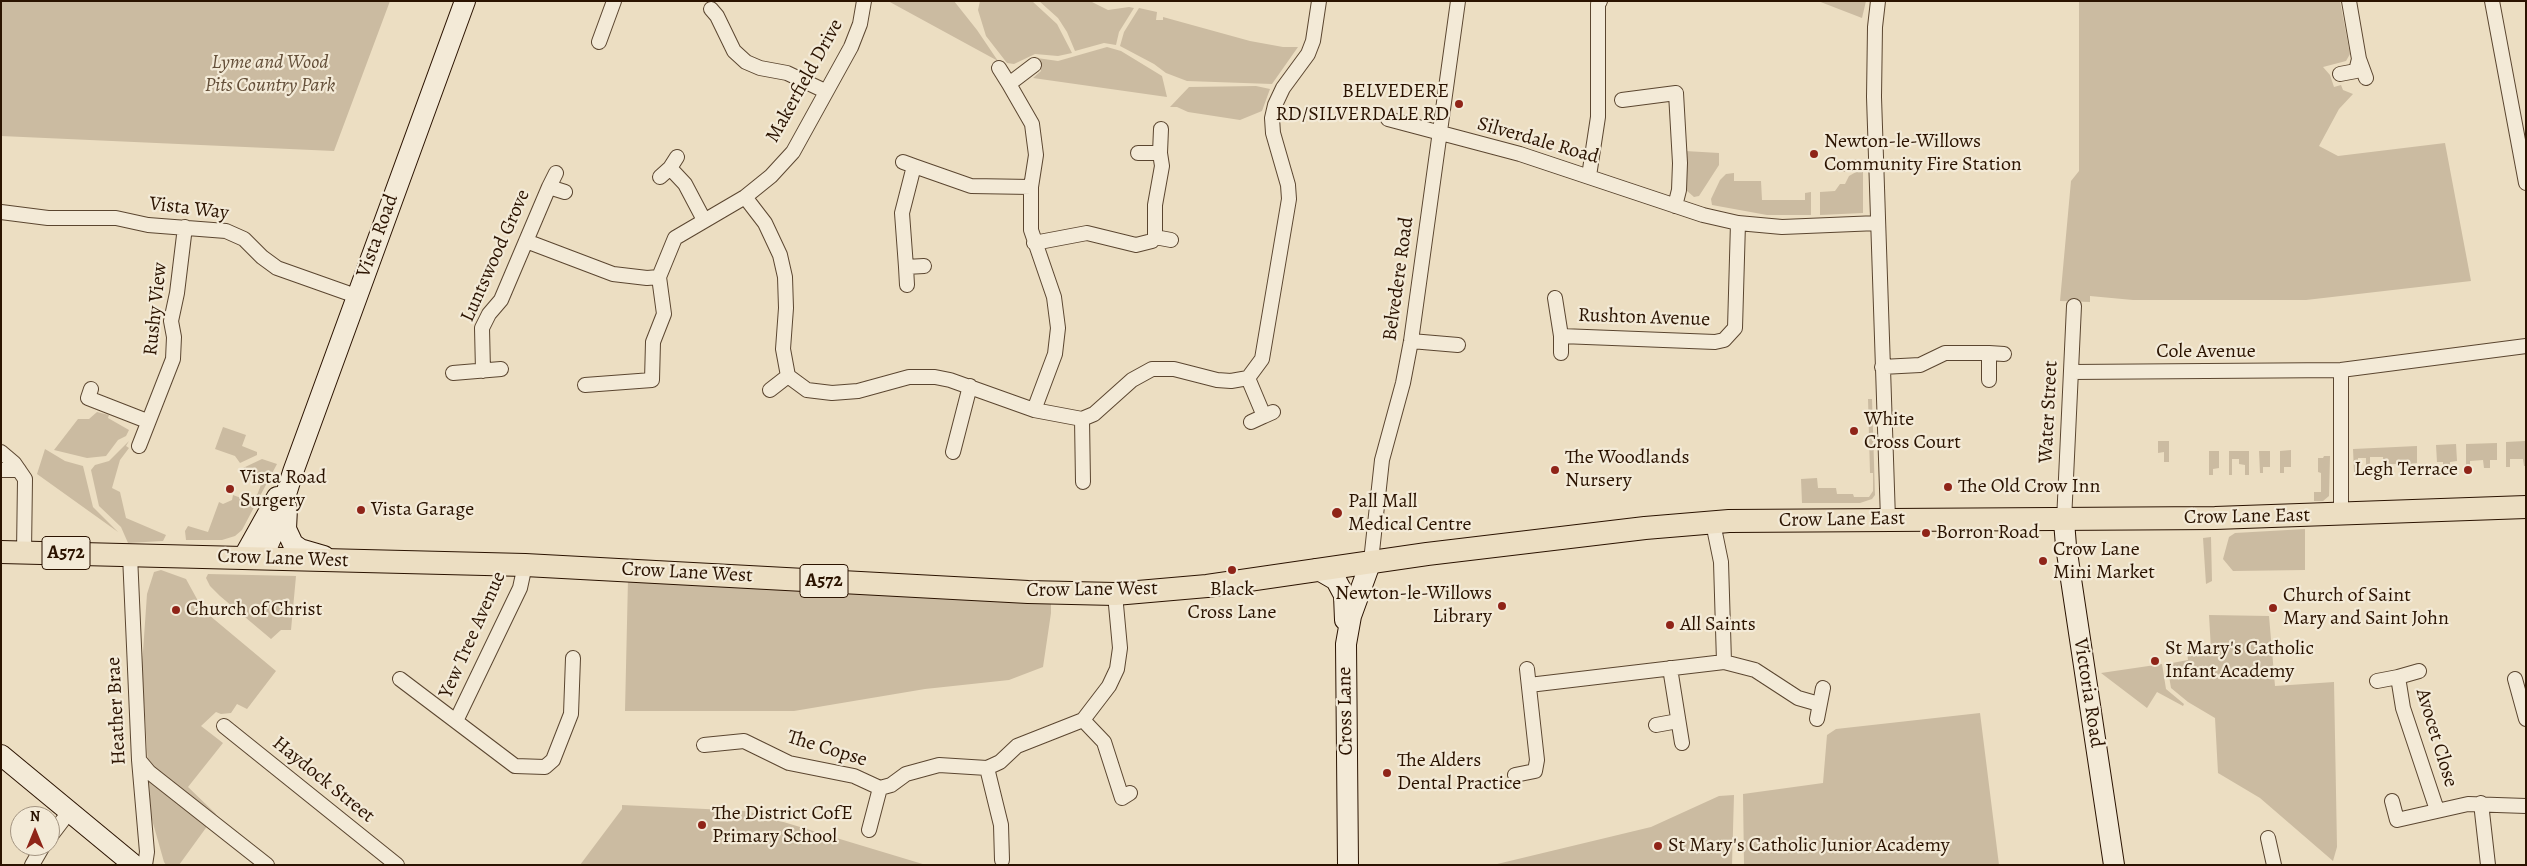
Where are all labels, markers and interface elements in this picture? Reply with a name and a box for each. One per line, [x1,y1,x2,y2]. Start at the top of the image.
street label: Makerfield Drive [761,15,849,147]
park label: Lyme and Wood Pits Country Park [205,51,335,98]
place label: BELVEDERE RD/SILVERDALE RD [1275,80,1449,127]
marker: BELVEDERE RD/SILVERDALE RD [1453,98,1465,110]
street label: Silverdale Road [1474,112,1602,170]
place label: Newton-le-Willows Community Fire Station [1824,130,2022,177]
marker: Newton-le-Willows Community Fire Station [1808,148,1820,160]
street label: Luntswood Grove [456,186,536,326]
street label: Vista Road [352,191,404,281]
street label: Vista Way [148,192,230,226]
street label: Belvedere Road [1378,216,1420,342]
street label: Rushy View [139,261,173,357]
street label: Rushton Avenue [1578,304,1710,332]
street label: Cole Avenue [2156,340,2256,364]
street label: Water Street [2034,360,2064,464]
place label: White Cross Court [1864,408,1961,455]
marker: White Cross Court [1848,425,1860,437]
place label: The Woodlands Nursery [1565,446,1689,493]
place label: Legh Terrace [2354,458,2458,482]
marker: The Woodlands Nursery [1549,464,1561,476]
marker: Legh Terrace [2462,464,2474,476]
place label: Vista Road Surgery [240,466,327,513]
place label: The Old Crow Inn [1958,475,2100,499]
marker: The Old Crow Inn [1942,481,1954,493]
marker: Vista Road Surgery [224,483,236,495]
place label: Pall Mall Medical Centre [1348,490,1471,537]
place label: Vista Garage [371,498,474,522]
marker: Vista Garage [355,504,367,516]
street label: Crow Lane East [2184,504,2310,530]
marker: Pall Mall Medical Centre [1330,506,1344,520]
street label: Crow Lane East [1779,507,1905,533]
place label: Borron Road [1936,521,2039,545]
marker: Borron Road [1920,527,1932,539]
road number: A572 [42,536,90,570]
place label: Crow Lane Mini Market [2053,538,2155,585]
street label: Crow Lane West [217,545,349,573]
marker: Crow Lane Mini Market [2037,555,2049,567]
street label: Crow Lane West [621,558,753,588]
road number: A572 [800,564,848,598]
marker: Black Cross Lane [1226,564,1238,576]
street label: Yew Tree Avenue [434,568,512,702]
street label: Crow Lane West [1026,577,1158,603]
place label: Black Cross Lane [1188,578,1276,625]
place label: Newton-le-Willows Library [1335,582,1492,629]
place label: Church of Saint Mary and Saint John [2283,584,2449,631]
place label: Church of Christ [186,598,322,622]
marker: Newton-le-Willows Library [1496,600,1508,612]
marker: Church of Saint Mary and Saint John [2267,602,2279,614]
marker: Church of Christ [170,604,182,616]
place label: All Saints [1680,613,1756,637]
marker: All Saints [1664,619,1676,631]
street label: Victoria Road [2068,637,2108,749]
place label: St Mary's Catholic Infant Academy [2165,637,2314,684]
marker: St Mary's Catholic Infant Academy [2149,655,2161,667]
street label: Heather Brae [102,656,132,766]
street label: Cross Lane [1333,666,1359,756]
street label: Avocet Close [2410,686,2462,790]
street label: The Copse [784,725,870,773]
street label: Haydock Street [267,732,379,828]
place label: The Alders Dental Practice [1397,749,1521,796]
marker: The Alders Dental Practice [1381,767,1393,779]
place label: The District CofE Primary School [712,802,853,849]
north arrow [10,806,60,856]
text: N [30,807,40,826]
marker: The District CofE Primary School [696,819,708,831]
place label: St Mary's Catholic Junior Academy [1668,834,1950,858]
marker: St Mary's Catholic Junior Academy [1652,840,1664,852]

